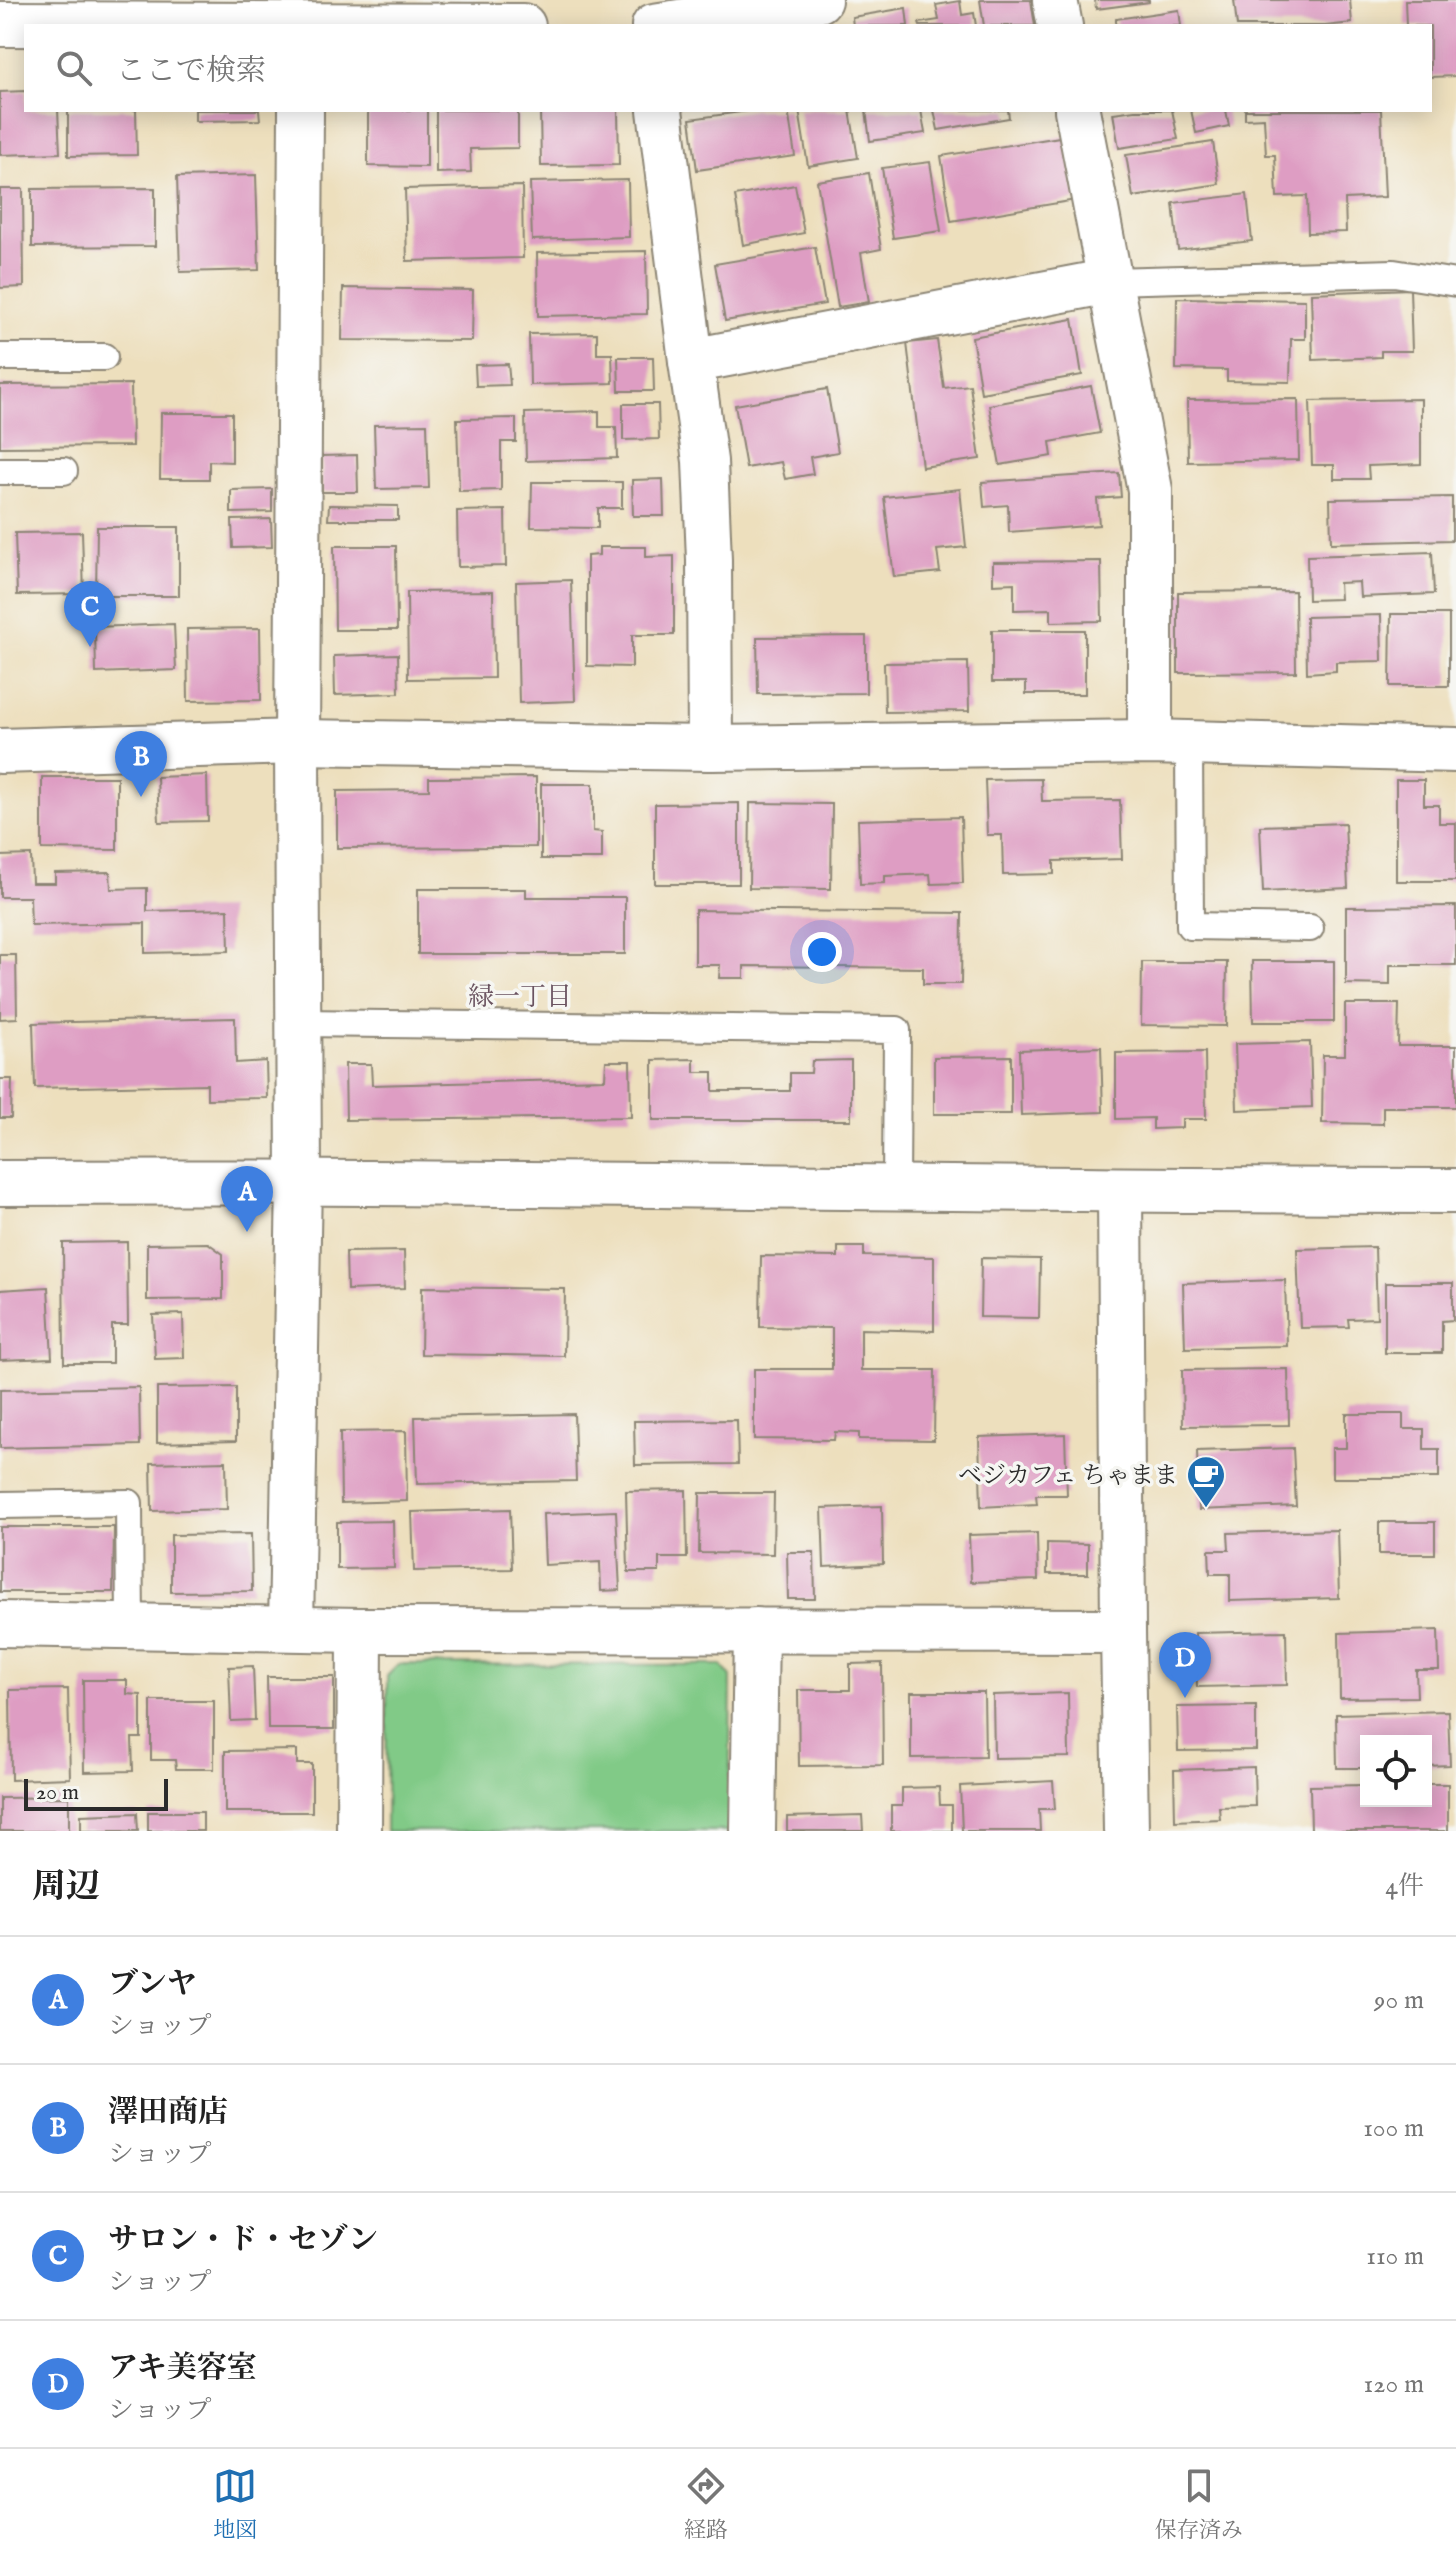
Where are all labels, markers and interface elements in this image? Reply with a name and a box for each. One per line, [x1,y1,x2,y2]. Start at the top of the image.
search box [24,24,1432,112]
icon: search [52,46,96,90]
text: ここで検索 [116,53,266,91]
pin: C [64,581,116,647]
pin: B [115,731,167,797]
your location [802,932,842,972]
district label: 緑一丁目 [468,981,572,1014]
pin: A [221,1166,273,1232]
cafe icon: ベジカフェ ちゃまま [1185,1454,1227,1509]
place label: ベジカフェ ちゃまま [958,1461,1178,1492]
pin: D [1159,1632,1211,1698]
map controls [1360,1735,1432,1807]
button: locate [1360,1735,1432,1807]
scale bar [24,1775,168,1811]
text: 20 m [36,1779,79,1807]
text: 周辺 [32,1866,100,1909]
text: 4件 [1385,1870,1424,1903]
text: ブンヤ [108,1966,197,2004]
text: A [49,1984,67,2017]
text: 90 m [1374,1984,1424,2017]
text: ショップ [108,2010,211,2043]
text: 澤田商店 [108,2094,228,2132]
text: B [49,2112,67,2145]
text: 100 m [1363,2112,1424,2145]
text: ショップ [108,2138,211,2171]
text: サロン・ド・セゾン [108,2222,378,2260]
text: C [49,2240,67,2273]
text: 110 m [1366,2240,1424,2273]
text: ショップ [108,2266,211,2299]
text: アキ美容室 [108,2350,257,2388]
text: D [48,2368,68,2401]
text: 120 m [1364,2368,1424,2401]
text: ショップ [108,2394,211,2427]
tab: 地図 [213,2464,257,2545]
tab: 経路 [684,2464,728,2545]
tab: 保存済み [1155,2464,1243,2545]

